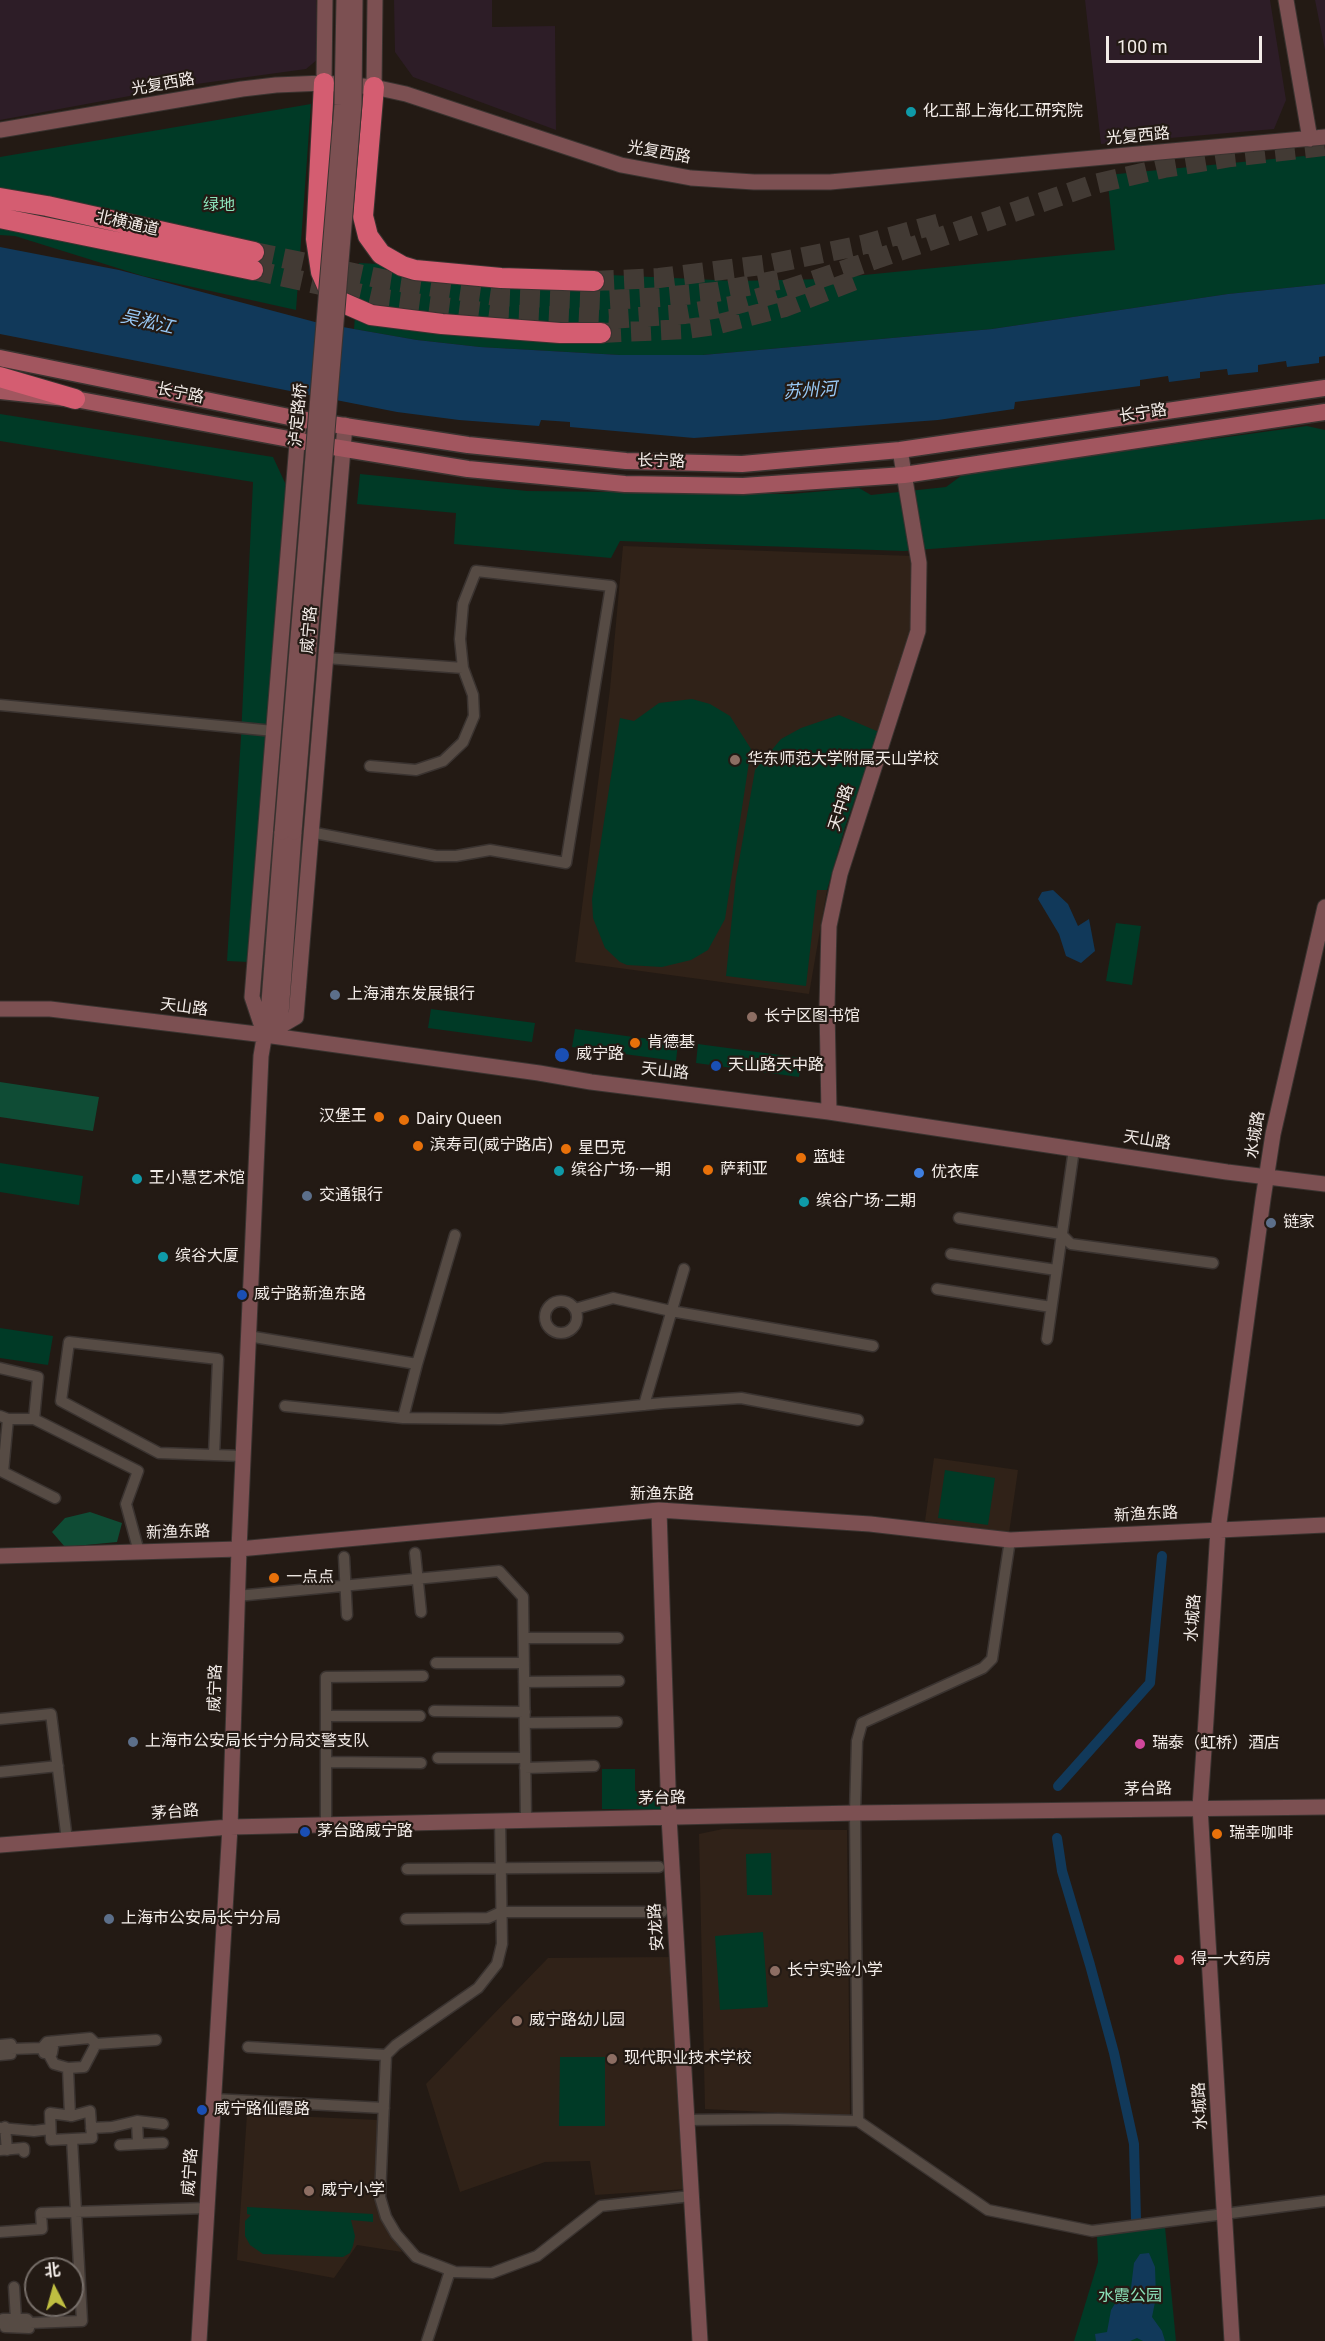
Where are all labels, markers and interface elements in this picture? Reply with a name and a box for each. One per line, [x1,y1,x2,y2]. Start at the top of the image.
scale bar [1109,24,1265,62]
text: 100 m [1117,36,1168,57]
street label: 光复西路 [130,70,196,100]
place label: 化工部上海化工研究院 [923,102,1083,122]
marker: 化工部上海化工研究院 [904,105,918,119]
street label: 光复西路 [1105,125,1171,149]
street label: 光复西路 [626,138,692,168]
park label: 绿地 [203,196,235,216]
street label: 北横通道 [94,207,160,241]
water label: 吴淞江 [118,306,176,340]
water label: 苏州河 [782,379,838,405]
street label: 长宁路 [155,380,205,408]
street label: 泸定路桥 [287,382,311,448]
street label: 长宁路 [1118,401,1168,427]
street label: 长宁路 [637,452,685,472]
street label: 威宁路 [298,605,322,655]
place label: 华东师范大学附属天山学校 [747,750,939,770]
marker: 华东师范大学附属天山学校 [728,753,742,767]
street label: 天中路 [825,782,859,834]
place label: 上海浦东发展银行 [347,985,475,1005]
marker: 上海浦东发展银行 [328,988,342,1002]
street label: 天山路 [159,996,209,1020]
place label: 长宁区图书馆 [764,1007,860,1027]
marker: 长宁区图书馆 [745,1010,759,1024]
place label: 肯德基 [647,1033,695,1053]
marker: 肯德基 [628,1036,642,1050]
place label: 威宁路 [576,1045,624,1065]
marker: 威宁路 [553,1046,571,1064]
place label: 天山路天中路 [728,1056,824,1076]
marker: 天山路天中路 [709,1059,723,1073]
street label: 天山路 [640,1060,690,1084]
place label: 汉堡王 [319,1107,367,1127]
marker: 汉堡王 [372,1110,386,1124]
place label: Dairy Queen [416,1110,502,1130]
street label: 水城路 [1243,1110,1269,1160]
marker: Dairy Queen [397,1113,411,1127]
street label: 天山路 [1122,1128,1172,1154]
place label: 滨寿司(威宁路店) [430,1136,553,1156]
marker: 滨寿司(威宁路店) [411,1139,425,1153]
place label: 星巴克 [578,1139,626,1159]
marker: 星巴克 [559,1142,573,1156]
place label: 蓝蛙 [813,1148,845,1168]
marker: 蓝蛙 [794,1151,808,1165]
place label: 萨莉亚 [720,1160,768,1180]
place label: 缤谷广场·一期 [571,1161,671,1181]
marker: 萨莉亚 [701,1163,715,1177]
place label: 优衣库 [931,1163,979,1183]
marker: 缤谷广场·一期 [552,1164,566,1178]
marker: 优衣库 [912,1166,926,1180]
place label: 王小慧艺术馆 [149,1169,245,1189]
marker: 王小慧艺术馆 [130,1172,144,1186]
place label: 交通银行 [319,1186,383,1206]
marker: 交通银行 [300,1189,314,1203]
place label: 缤谷广场·二期 [816,1192,916,1212]
marker: 缤谷广场·二期 [797,1195,811,1209]
place label: 链家 [1283,1213,1315,1233]
marker: 链家 [1264,1216,1278,1230]
place label: 缤谷大厦 [175,1247,239,1267]
marker: 缤谷大厦 [156,1250,170,1264]
place label: 威宁路新渔东路 [254,1285,366,1305]
marker: 威宁路新渔东路 [235,1288,249,1302]
street label: 新渔东路 [630,1485,694,1505]
street label: 新渔东路 [1114,1504,1178,1526]
street label: 新渔东路 [146,1522,210,1544]
place label: 一点点 [286,1568,334,1588]
marker: 一点点 [267,1571,281,1585]
street label: 水城路 [1183,1593,1205,1643]
street label: 威宁路 [206,1664,226,1712]
place label: 上海市公安局长宁分局交警支队 [145,1732,369,1752]
place label: 瑞泰（虹桥）酒店 [1152,1734,1280,1754]
marker: 上海市公安局长宁分局交警支队 [126,1735,140,1749]
marker: 瑞泰（虹桥）酒店 [1133,1737,1147,1751]
street label: 茅台路 [1124,1780,1172,1800]
street label: 茅台路 [638,1789,686,1809]
street label: 茅台路 [150,1801,200,1825]
place label: 茅台路威宁路 [317,1822,413,1842]
place label: 瑞幸咖啡 [1229,1824,1293,1844]
marker: 茅台路威宁路 [298,1825,312,1839]
marker: 瑞幸咖啡 [1210,1827,1224,1841]
street label: 安龙路 [646,1902,668,1952]
place label: 上海市公安局长宁分局 [121,1909,281,1929]
marker: 上海市公安局长宁分局 [102,1912,116,1926]
place label: 得一大药房 [1191,1950,1271,1970]
marker: 得一大药房 [1172,1953,1186,1967]
place label: 长宁实验小学 [787,1961,883,1981]
marker: 长宁实验小学 [768,1964,782,1978]
place label: 威宁路幼儿园 [529,2011,625,2031]
marker: 威宁路幼儿园 [510,2014,524,2028]
place label: 现代职业技术学校 [624,2049,752,2069]
marker: 现代职业技术学校 [605,2052,619,2066]
street label: 水城路 [1190,2082,1212,2130]
place label: 威宁路仙霞路 [214,2100,310,2120]
marker: 威宁路仙霞路 [195,2103,209,2117]
street label: 威宁路 [180,2147,202,2197]
place label: 威宁小学 [321,2181,385,2201]
marker: 威宁小学 [302,2184,316,2198]
north arrow [24,2257,84,2317]
text: 北 [43,2260,61,2281]
park label: 水霞公园 [1098,2287,1162,2307]

